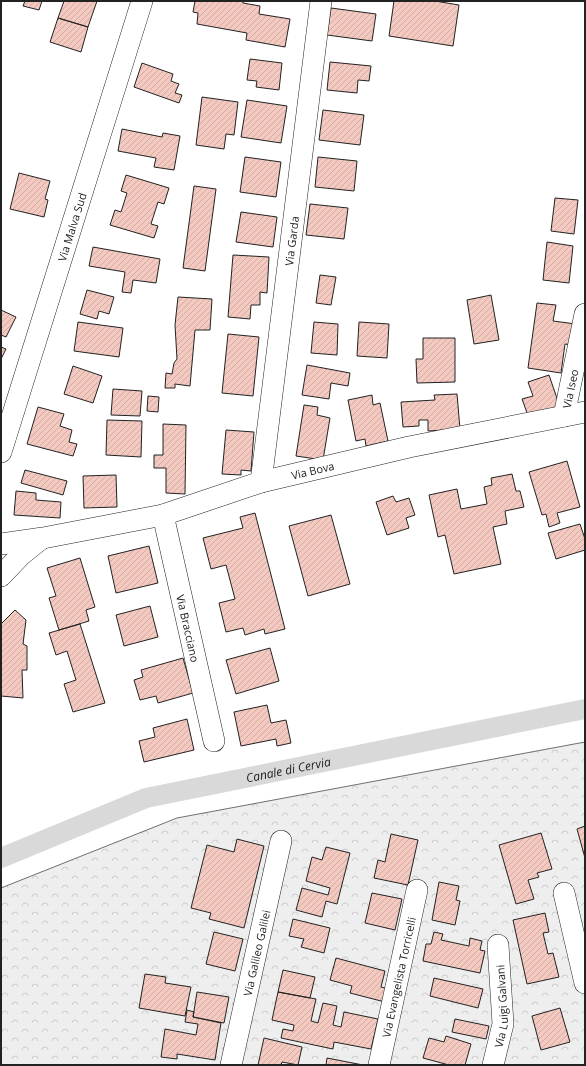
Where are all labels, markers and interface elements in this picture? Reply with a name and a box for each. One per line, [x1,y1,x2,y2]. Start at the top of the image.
street label: Via Malva Sud [54,191,89,263]
street label: Via Garda [281,215,302,267]
street label: Via Iseo [558,367,581,409]
street label: Via Bova [290,457,336,482]
street label: Via Bracciano [174,593,204,664]
water label: Canale di Cervia [244,752,332,786]
street label: Via Galileo Galilei [239,908,273,997]
street label: Via Evangelista Torricelli [378,915,418,1039]
street label: Via Luigi Galvani [490,964,510,1049]

